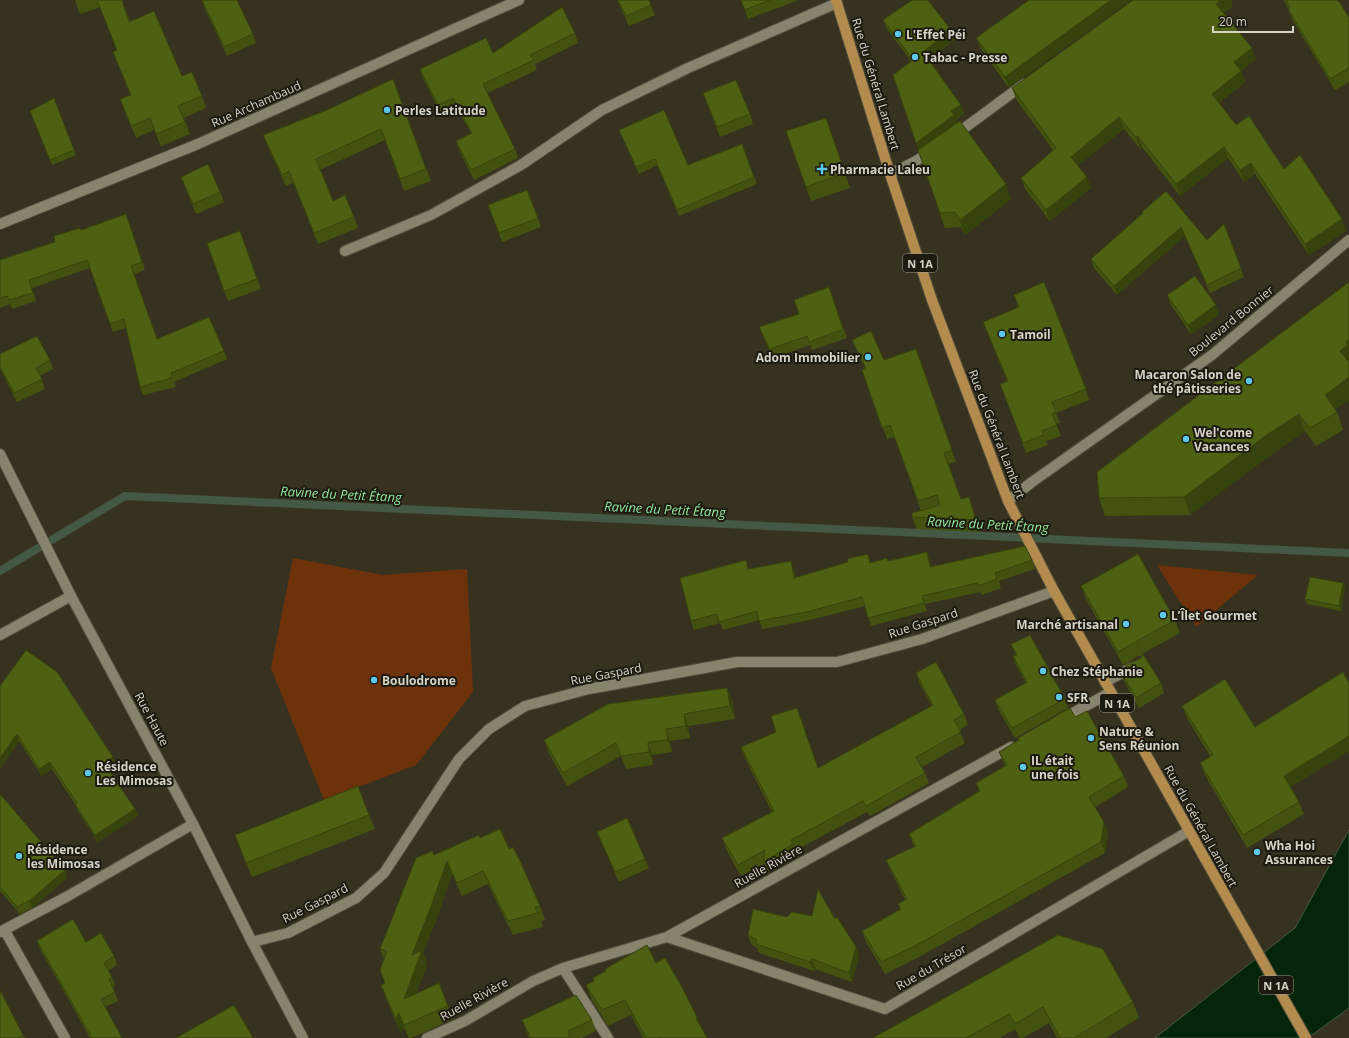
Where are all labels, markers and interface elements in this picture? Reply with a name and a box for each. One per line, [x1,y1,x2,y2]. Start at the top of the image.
scale bar [1213,8,1293,34]
text: 20 m [1219,13,1247,30]
street label: Rue du Général Lambert [848,16,904,152]
place label: L'Effet Péi [906,26,966,43]
marker: L'Effet Péi [893,29,903,39]
place label: Tabac - Presse [923,49,1007,66]
marker: Tabac - Presse [910,52,920,62]
street label: Rue Archambaud [208,77,304,131]
place label: Perles Latitude [395,102,486,119]
marker: Perles Latitude [382,105,392,115]
place label: Pharmacie Laleu [830,161,930,178]
marker: Pharmacie Laleu [817,164,827,174]
road number: N 1A [903,254,937,272]
street label: Boulevard Bonnier [1185,281,1277,360]
place label: Tamoil [1010,326,1051,343]
marker: Tamoil [997,329,1007,339]
place label: Adom Immobilier [756,349,861,366]
marker: Adom Immobilier [863,352,873,362]
place label: Macaron Salon de thé pâtisseries [1135,366,1241,397]
street label: Rue du Général Lambert [965,367,1029,501]
marker: Macaron Salon de thé pâtisseries [1244,376,1254,386]
place label: Wel'come Vacances [1194,424,1252,455]
marker: Wel'come Vacances [1181,434,1191,444]
water label: Ravine du Petit Étang [280,482,403,506]
water label: Ravine du Petit Étang [604,497,727,521]
water label: Ravine du Petit Étang [927,512,1050,536]
street label: Rue Gaspard [886,604,960,642]
place label: L’Îlet Gourmet [1171,607,1257,624]
marker: L’Îlet Gourmet [1158,610,1168,620]
place label: Marché artisanal [1016,616,1118,633]
marker: Marché artisanal [1121,619,1131,629]
street label: Rue Gaspard [569,659,643,689]
place label: Chez Stéphanie [1051,663,1143,680]
marker: Chez Stéphanie [1038,666,1048,676]
place label: Boulodrome [382,672,456,689]
marker: Boulodrome [369,675,379,685]
street label: Rue Haute [131,689,173,749]
place label: SFR [1067,689,1088,706]
marker: SFR [1054,692,1064,702]
road number: N 1A [1100,694,1134,712]
place label: Nature & Sens Réunion [1099,723,1179,754]
marker: Nature & Sens Réunion [1086,733,1096,743]
place label: IL était une fois [1031,752,1079,783]
place label: Résidence Les Mimosas [96,758,172,789]
marker: IL était une fois [1018,762,1028,772]
street label: Rue du Général Lambert [1160,762,1242,890]
marker: Résidence Les Mimosas [83,768,93,778]
place label: Wha Hoi Assurances [1265,837,1333,868]
street label: Ruelle Rivière [731,840,805,892]
place label: Résidence les Mimosas [27,841,100,872]
marker: Wha Hoi Assurances [1252,847,1262,857]
marker: Résidence les Mimosas [14,851,24,861]
street label: Rue Gaspard [279,879,351,927]
street label: Rue du Trésor [893,940,969,994]
street label: Ruelle Rivière [437,973,511,1025]
road number: N 1A [1259,976,1293,994]

